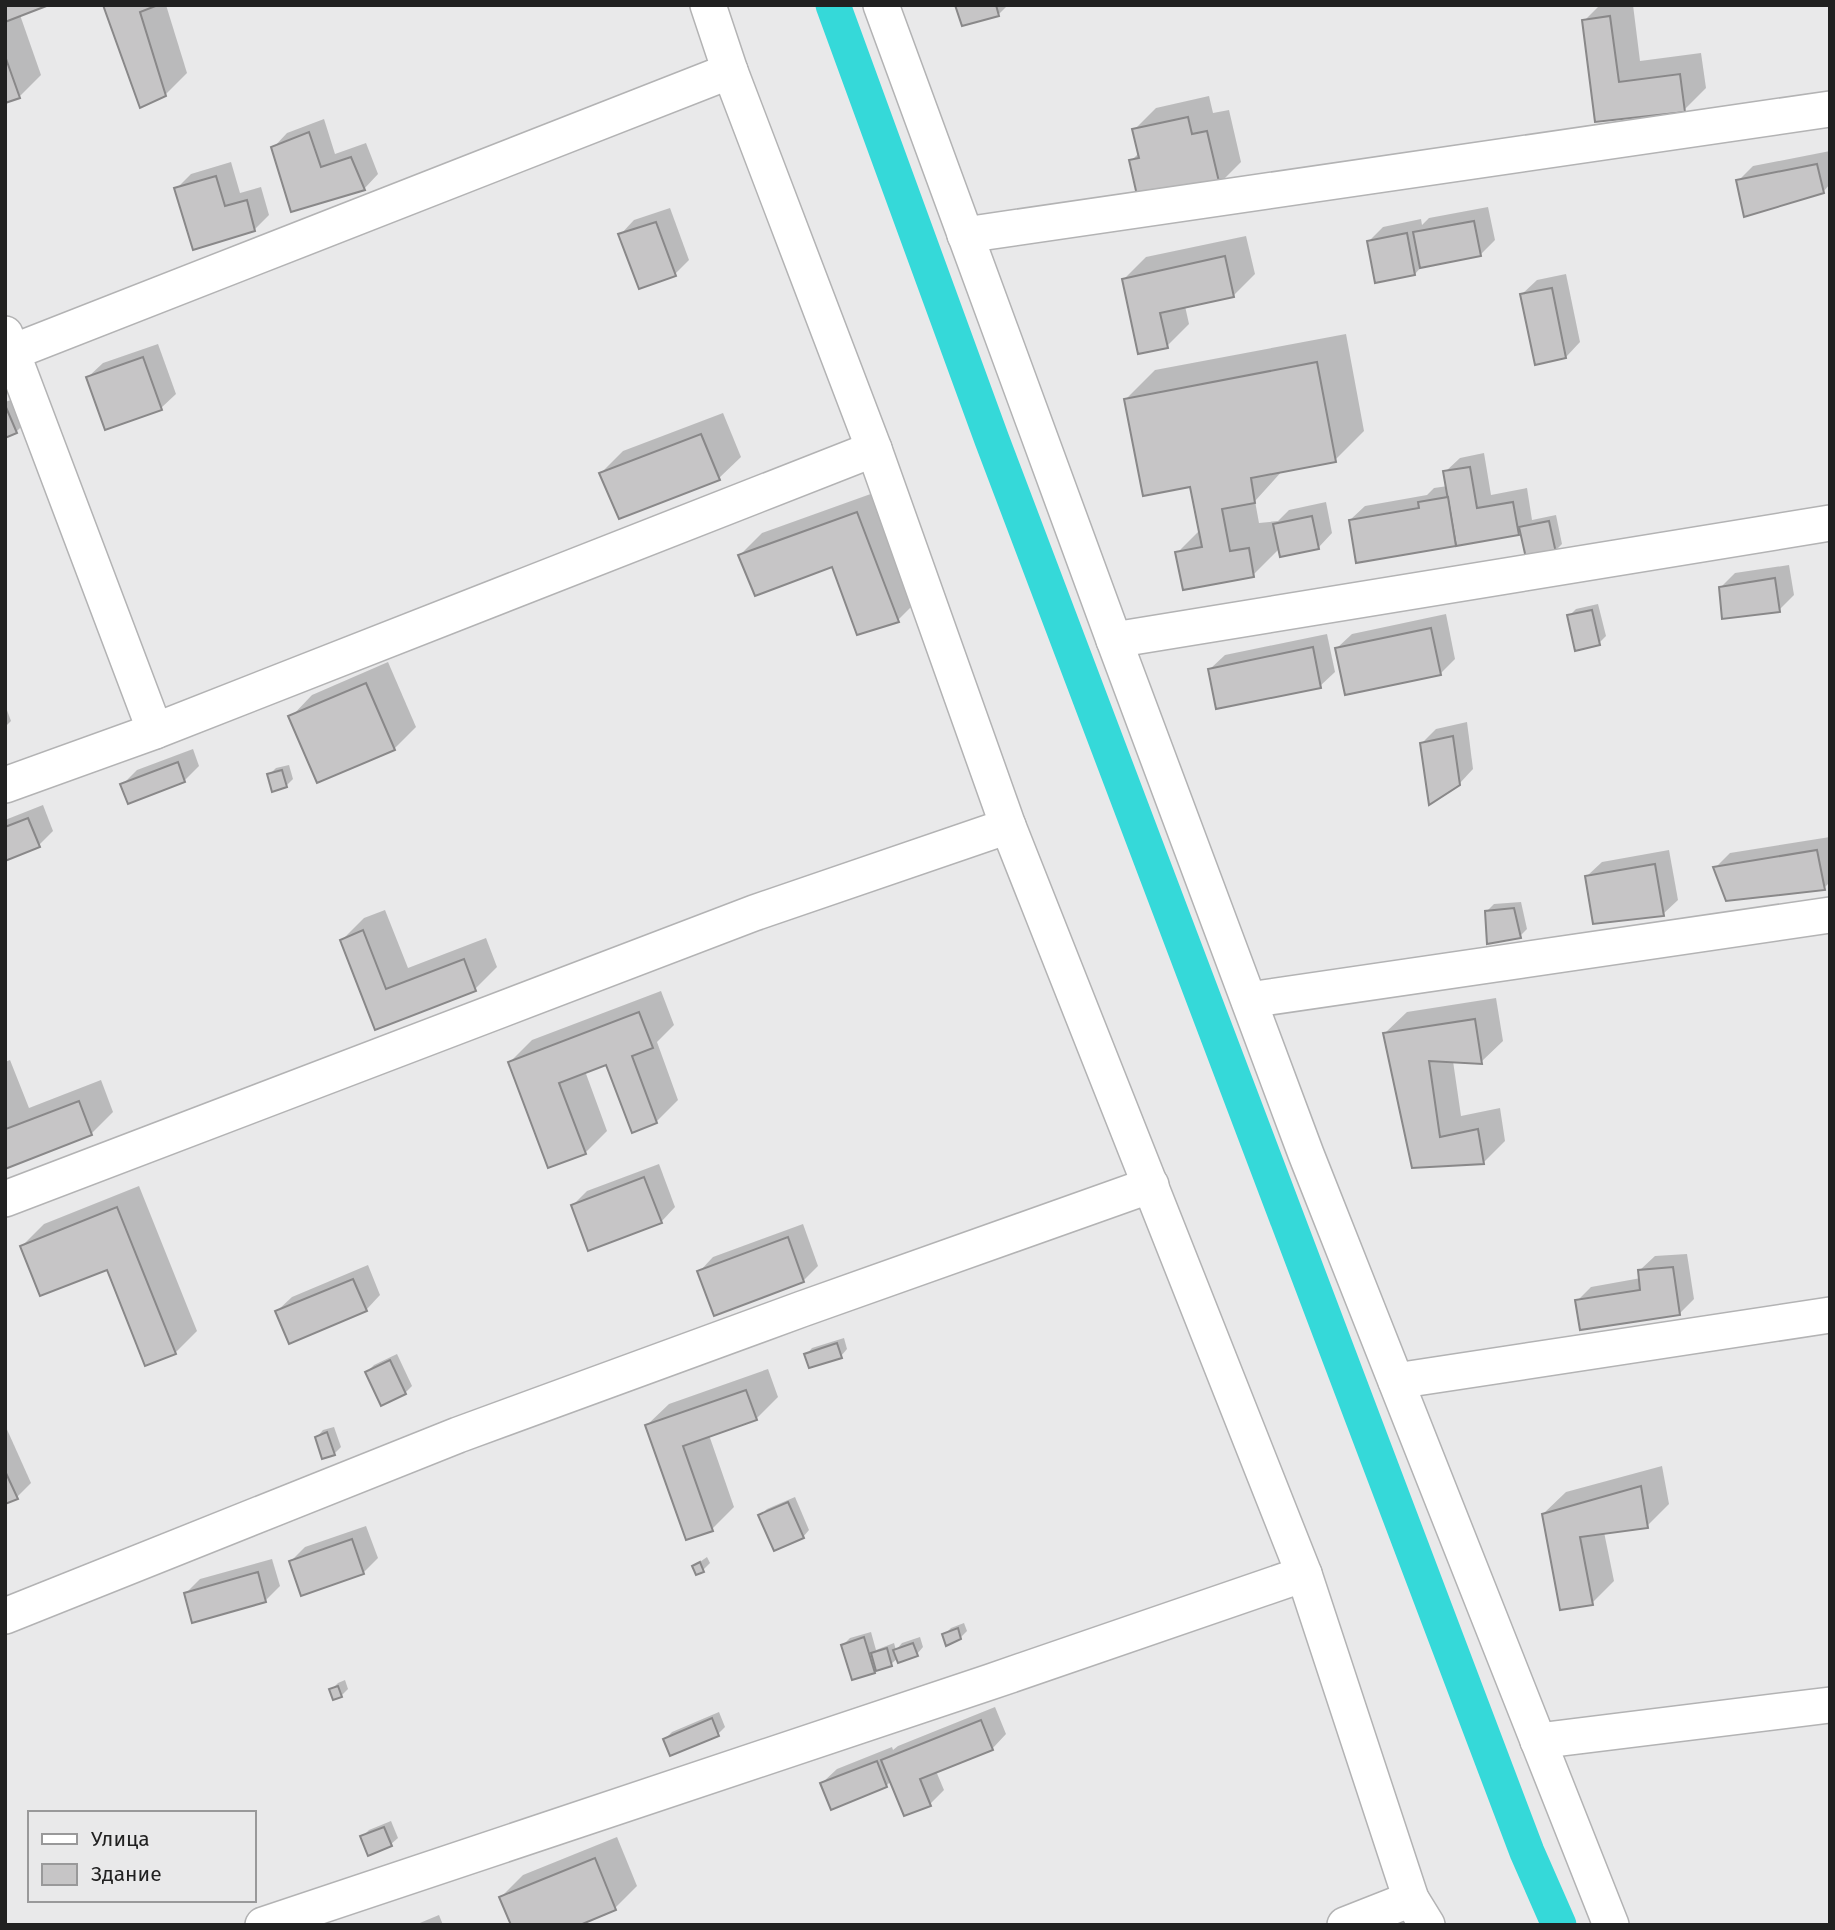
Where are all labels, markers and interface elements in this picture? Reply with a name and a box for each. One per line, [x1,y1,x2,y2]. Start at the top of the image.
legend [28,1811,256,1902]
text: Улица [91,1826,150,1852]
text: Здание [91,1861,162,1887]

